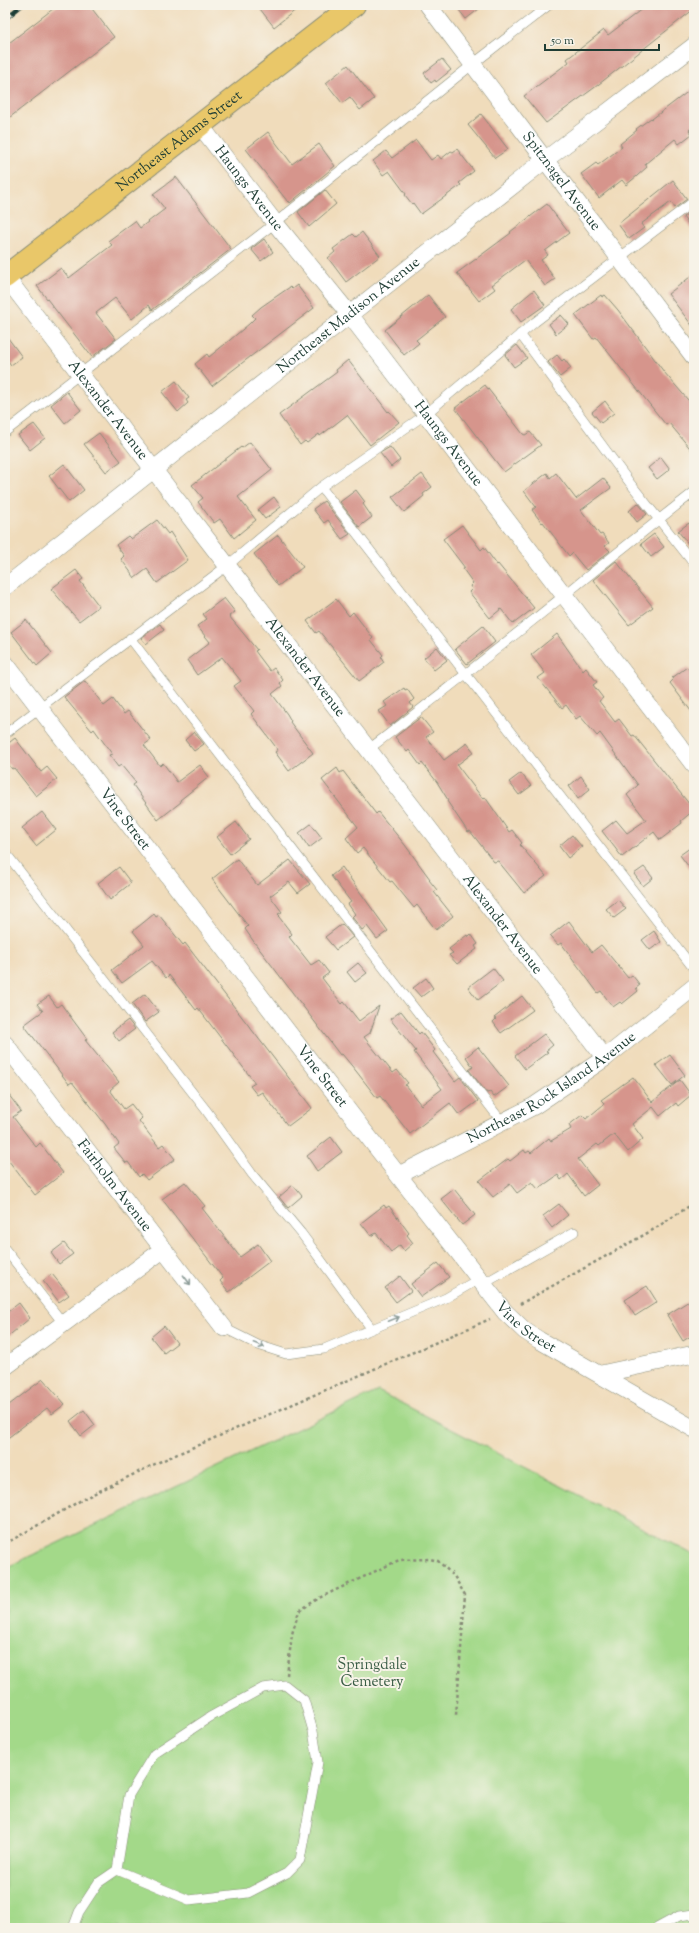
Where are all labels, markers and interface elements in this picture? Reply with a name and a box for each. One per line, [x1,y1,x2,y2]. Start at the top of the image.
scale bar [545,26,659,52]
text: 50 m [550,32,574,50]
street label: Northeast Adams Street [112,85,247,197]
street label: Spitznagel Avenue [517,127,606,235]
street label: Haungs Avenue [209,141,288,236]
street label: Northeast Madison Avenue [273,252,425,379]
street label: Alexander Avenue [63,356,153,465]
street label: Haungs Avenue [409,397,488,491]
street label: Alexander Avenue [260,613,350,722]
street label: Vine Street [94,784,155,855]
street label: Alexander Avenue [457,870,548,979]
street label: Northeast Rock Island Avenue [463,1027,641,1149]
street label: Vine Street [291,1041,353,1112]
street label: Fairholm Avenue [72,1135,157,1236]
one-way arrow [183,1274,191,1285]
street label: Vine Street [490,1297,560,1358]
one-way arrow [388,1314,400,1322]
one-way arrow [252,1342,264,1350]
park label: Springdale Cemetery [337,1655,407,1693]

